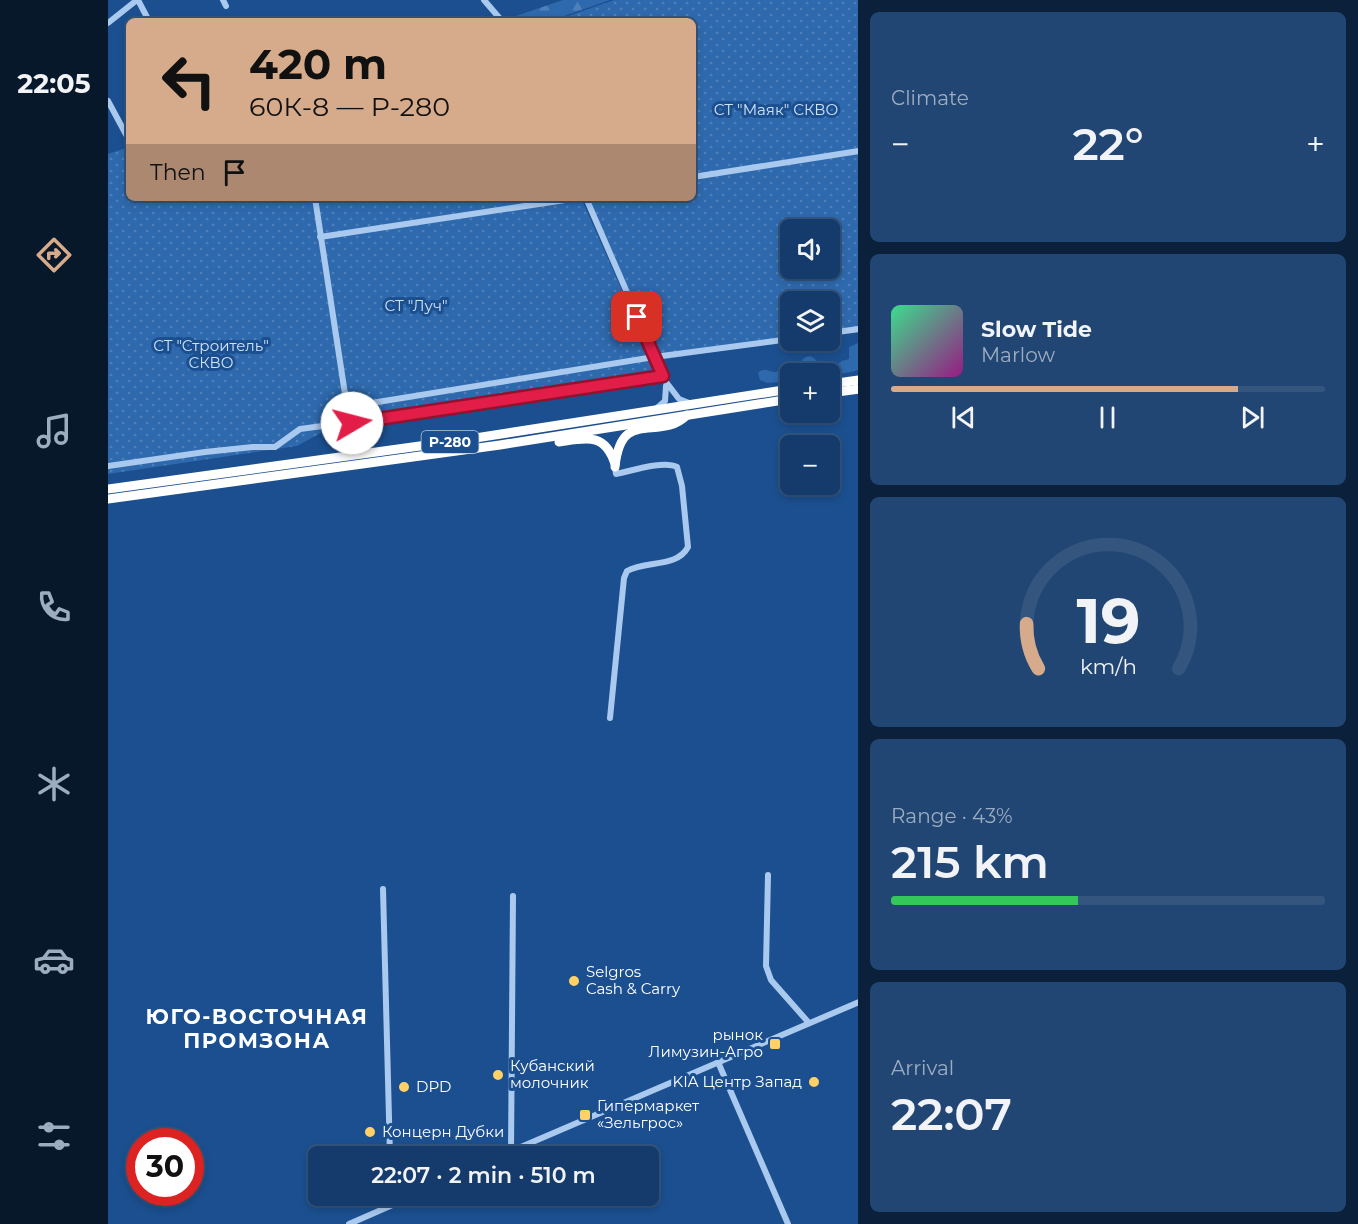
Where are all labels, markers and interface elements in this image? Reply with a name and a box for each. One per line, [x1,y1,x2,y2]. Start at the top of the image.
text: 420 m [249,38,387,90]
icon: left [150,42,228,120]
text: 22:05 [17,67,91,100]
text: Climate [891,86,969,110]
text: 60К-8 — Р-280 [249,90,450,123]
park label: СТ "Маяк" СКВО [714,100,838,119]
text: 22° [1072,116,1144,171]
text: − [891,124,910,164]
text: + [1306,124,1325,164]
icon: arrive [218,156,251,189]
text: Then [150,159,206,186]
map controls [780,219,840,495]
button: sound [780,219,840,279]
icon: directions [33,234,75,276]
pin [611,291,662,342]
button: layers [780,291,840,351]
park label: СТ "Луч" [385,296,447,315]
icon: arrive [620,300,653,333]
text: Slow Tide [981,316,1092,343]
park label: СТ "Строитель" СКВО [153,336,269,372]
text: Marlow [981,343,1055,367]
button: + [780,363,840,423]
position arrow [320,391,384,455]
icon: previous [947,401,980,434]
icon: pause [1091,401,1124,434]
icon: next [1236,401,1269,434]
icon: music [33,410,75,452]
road number: Р-280 [422,431,478,453]
button: − [780,435,840,495]
text: 19 [1076,583,1140,659]
icon: phone [33,586,75,628]
text: km/h [1079,653,1137,679]
icon: climate [33,763,75,805]
text: Range · 43% [891,804,1013,828]
text: 215 km [891,834,1049,889]
icon: car [33,939,75,981]
place label: Selgros Cash & Carry [586,962,681,998]
marker: Selgros Cash & Carry [567,974,581,988]
district label: ЮГО-ВОСТОЧНАЯ ПРОМЗОНА [146,1004,368,1053]
place label: рынок Лимузин-Агро [649,1025,763,1061]
marker: рынок Лимузин-Агро [768,1037,782,1051]
place label: Кубанский молочник [510,1056,595,1092]
text: Arrival [891,1056,954,1080]
marker: Кубанский молочник [491,1068,505,1082]
place label: KIA Центр Запад [673,1072,802,1091]
marker: KIA Центр Запад [807,1075,821,1089]
place label: DPD [416,1077,451,1096]
marker: DPD [397,1080,411,1094]
text: 22:07 [891,1086,1012,1141]
place label: Гипермаркет «Зельгрос» [597,1096,700,1132]
marker: Гипермаркет «Зельгрос» [578,1108,592,1122]
icon: filters [33,1115,75,1157]
place label: Концерн Дубки [382,1122,504,1141]
marker: Концерн Дубки [363,1125,377,1139]
speed limit sign: 30 [126,1128,204,1206]
text: 22:07 · 2 min · 510 m [371,1162,596,1189]

